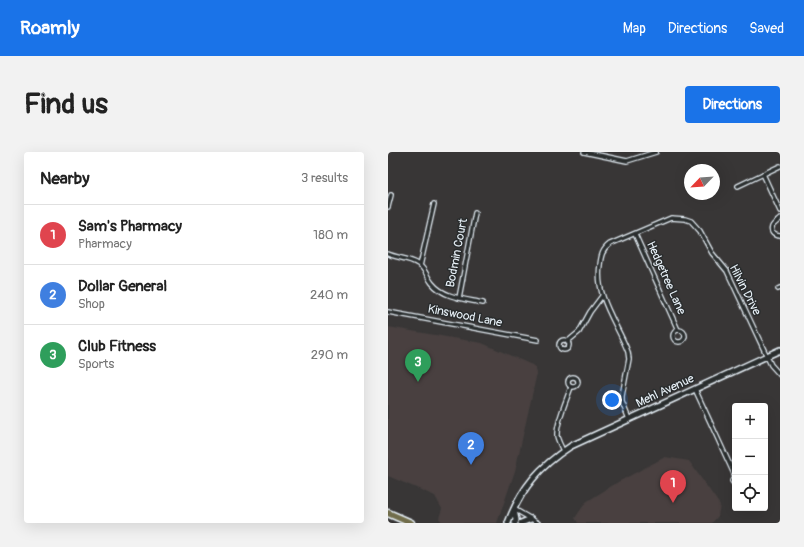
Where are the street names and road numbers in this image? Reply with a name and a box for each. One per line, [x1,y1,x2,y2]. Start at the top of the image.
street label: Bodmin Court [443,217,471,289]
street label: Hedgetree Lane [643,239,689,317]
street label: Hilvin Drive [726,262,764,318]
street label: Kinswood Lane [427,301,503,331]
street label: Mehl Avenue [633,371,697,411]

